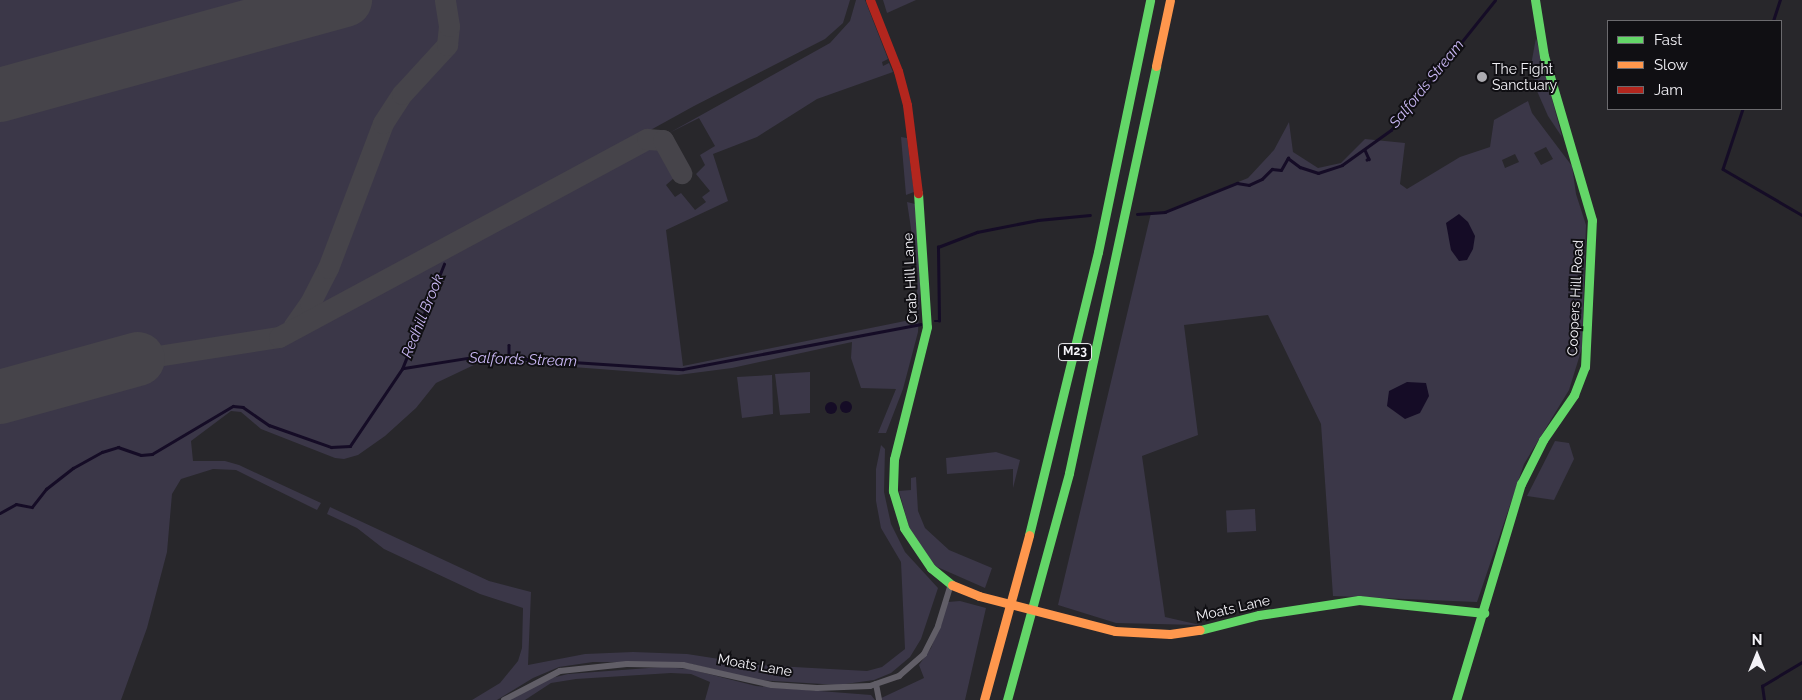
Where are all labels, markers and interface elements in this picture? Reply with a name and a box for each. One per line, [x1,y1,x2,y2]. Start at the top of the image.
legend [1607,20,1782,110]
text: Fast [1654,31,1682,49]
water label: Salfords Stream [1386,36,1468,132]
text: Slow [1654,56,1688,74]
place label: The Fight Sanctuary [1492,61,1557,94]
marker: The Fight Sanctuary [1476,71,1488,83]
text: Jam [1654,81,1683,99]
street label: Crab Hill Lane [899,232,921,324]
street label: Coopers Hill Road [1564,239,1586,357]
water label: Redhill Brook [398,271,448,361]
road number: M23 [1058,342,1092,362]
water label: Salfords Stream [469,349,577,371]
street label: Moats Lane [1194,591,1272,625]
north arrow [1732,630,1782,680]
text: N [1752,632,1762,648]
street label: Moats Lane [716,650,794,680]

